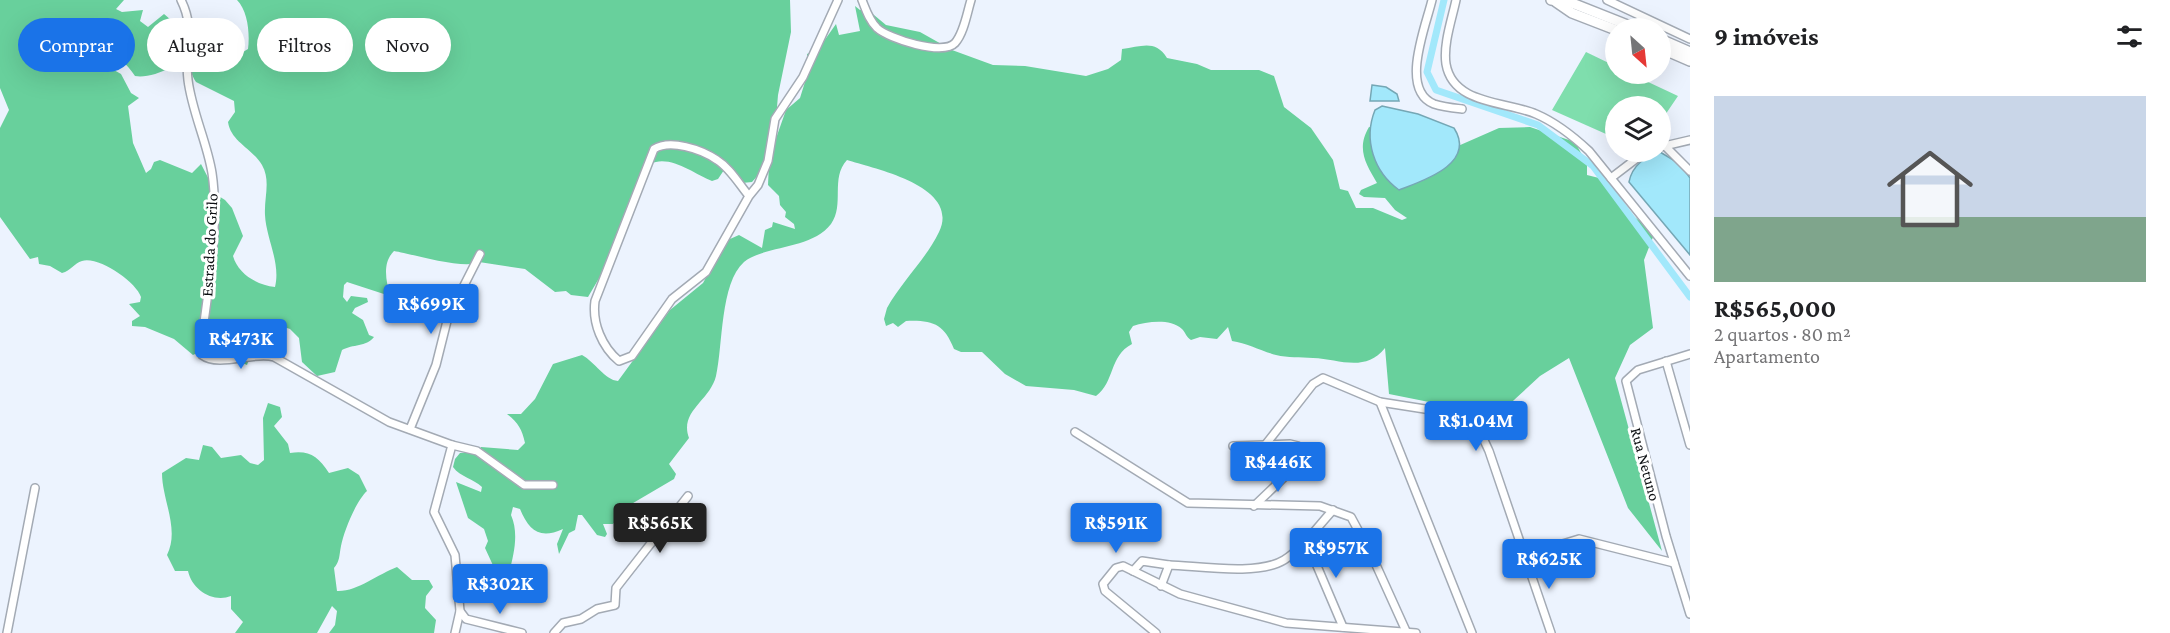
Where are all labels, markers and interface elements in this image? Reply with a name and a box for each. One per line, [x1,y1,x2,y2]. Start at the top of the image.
chip: Comprar [18,18,135,72]
chip: Alugar [147,18,245,72]
chip: Filtros [257,18,353,72]
chip: Novo [365,18,451,72]
north arrow [1605,18,1671,84]
map controls [1605,18,1671,162]
icon: filters [2113,20,2146,53]
text: 9 imóveis [1714,22,1819,51]
button: layers [1605,96,1671,162]
icon: home [1876,135,1984,243]
street label: Estrada do Grilo [198,193,221,297]
pin: R$699K [382,284,480,335]
text: R$699K [398,292,464,314]
text: R$565,000 [1714,294,1836,323]
pin: R$473K [192,319,290,370]
text: 2 quartos · 80 m² [1714,323,1851,345]
text: R$473K [209,327,273,349]
text: Apartamento [1714,345,1820,367]
pin: R$1.04M [1421,401,1531,452]
text: R$1.04M [1439,409,1513,431]
street label: Rua Netuno [1628,426,1663,503]
pin: R$446K [1229,442,1327,493]
text: R$446K [1244,450,1312,472]
pin: R$565K [611,503,709,554]
pin: R$591K [1067,503,1165,554]
text: R$565K [628,511,693,533]
text: R$591K [1085,511,1147,533]
pin: R$957K [1287,528,1385,579]
text: R$957K [1304,536,1368,558]
pin: R$625K [1500,539,1598,590]
text: R$625K [1516,547,1582,569]
pin: R$302K [451,564,549,615]
text: R$302K [467,572,533,594]

